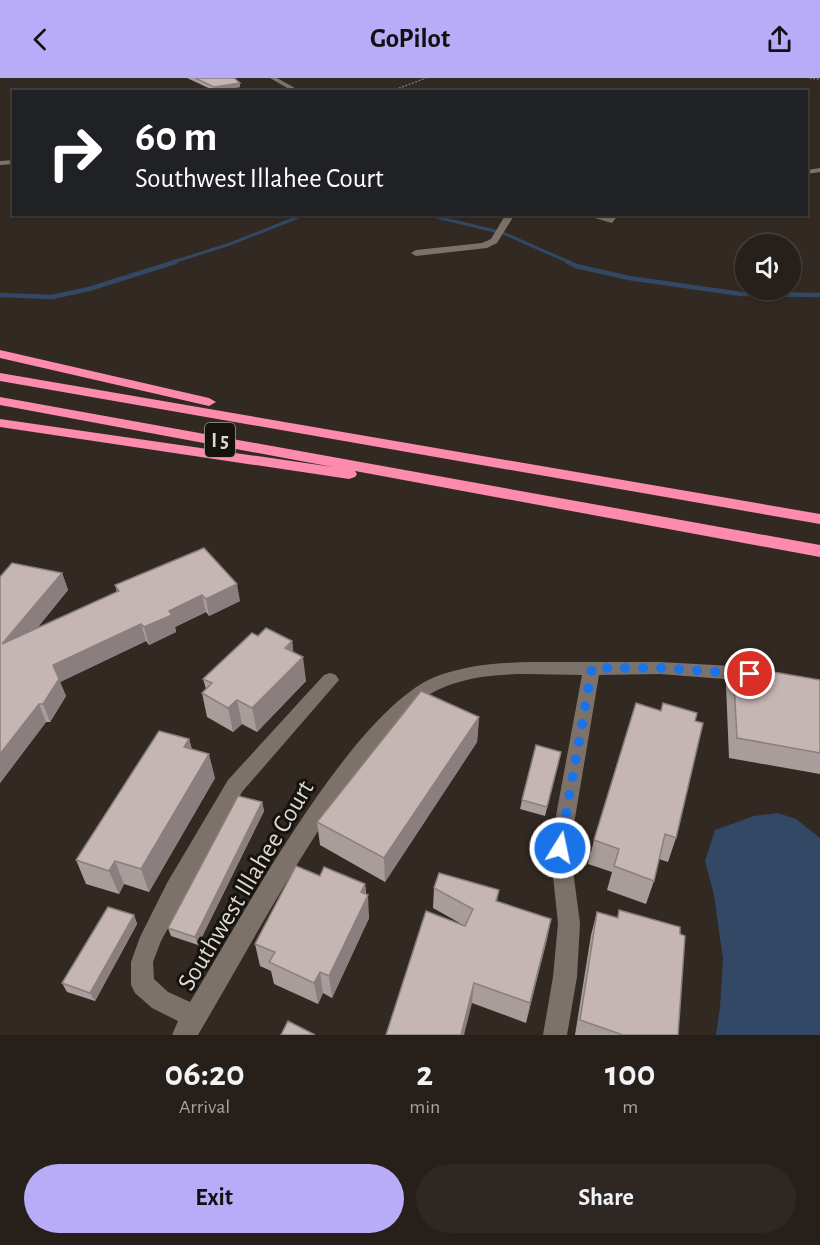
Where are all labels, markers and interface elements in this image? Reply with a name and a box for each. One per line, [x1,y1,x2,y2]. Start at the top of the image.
icon: back [24,23,57,56]
icon: share [763,23,796,56]
text: GoPilot [370,25,450,52]
icon: right [36,114,114,192]
text: 60 m [135,116,217,158]
text: Southwest Illahee Court [135,165,384,192]
map controls [735,234,801,300]
button: sound [735,234,801,300]
road number: I 5 [205,423,235,457]
pin [724,648,775,699]
icon: arrive [733,657,766,690]
street label: Southwest Illahee Court [173,776,319,995]
position arrow [528,816,592,880]
text: 06:20 [165,1056,245,1092]
text: 2 [416,1056,433,1092]
text: 100 [605,1056,655,1092]
text: Arrival [179,1097,230,1117]
text: min [409,1097,440,1117]
text: m [622,1097,638,1117]
button: Exit [24,1164,404,1233]
button: Share [416,1164,796,1233]

